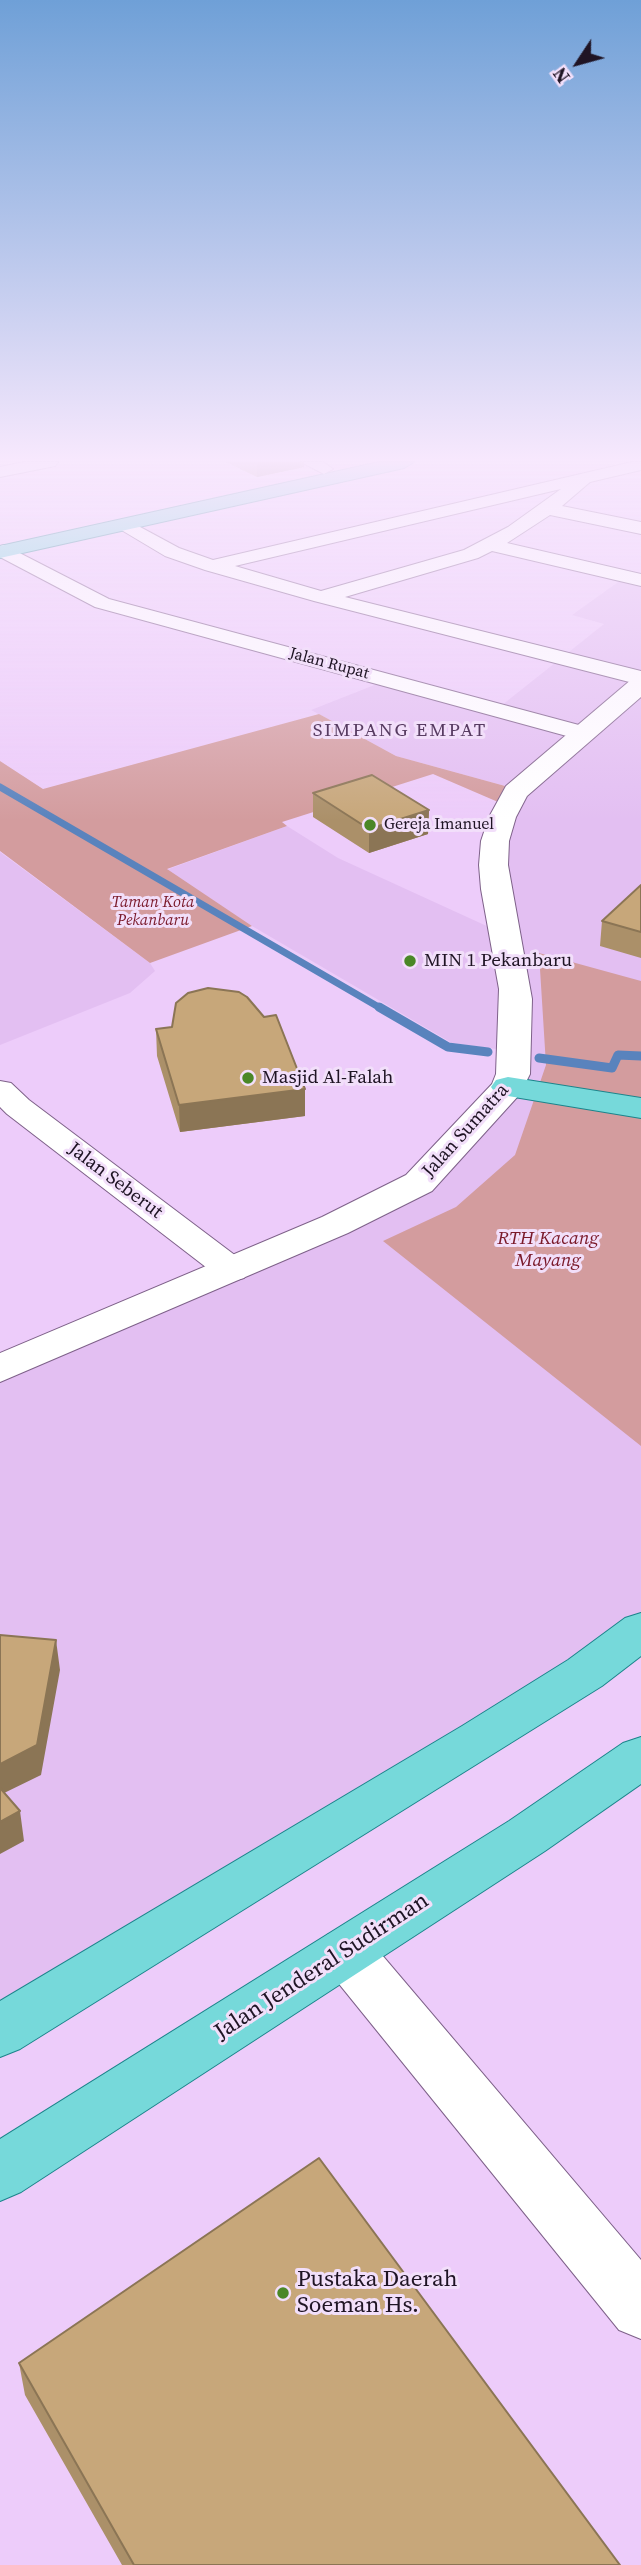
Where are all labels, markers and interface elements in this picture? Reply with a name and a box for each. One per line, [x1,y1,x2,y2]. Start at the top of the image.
north arrow [543,28,613,98]
text: N [546,62,576,89]
street label: Jalan Rupat [287,644,371,684]
district label: SIMPANG EMPAT [314,720,486,742]
place label: Gereja Imanuel [384,815,494,835]
marker: Gereja Imanuel [362,817,378,833]
park label: Taman Kota Pekanbaru [112,893,194,931]
place label: MIN 1 Pekanbaru [424,950,572,972]
marker: MIN 1 Pekanbaru [402,953,418,969]
place label: Masjid Al-Falah [262,1067,393,1089]
marker: Masjid Al-Falah [240,1070,256,1086]
street label: Jalan Sumatra [418,1079,514,1183]
street label: Jalan Seberut [63,1138,167,1224]
park label: RTH Kacang Mayang [497,1228,599,1272]
street label: Jalan Jenderal Sudirman [210,1887,434,2047]
place label: Pustaka Daerah Soeman Hs. [297,2266,458,2320]
marker: Pustaka Daerah Soeman Hs. [275,2285,291,2301]

